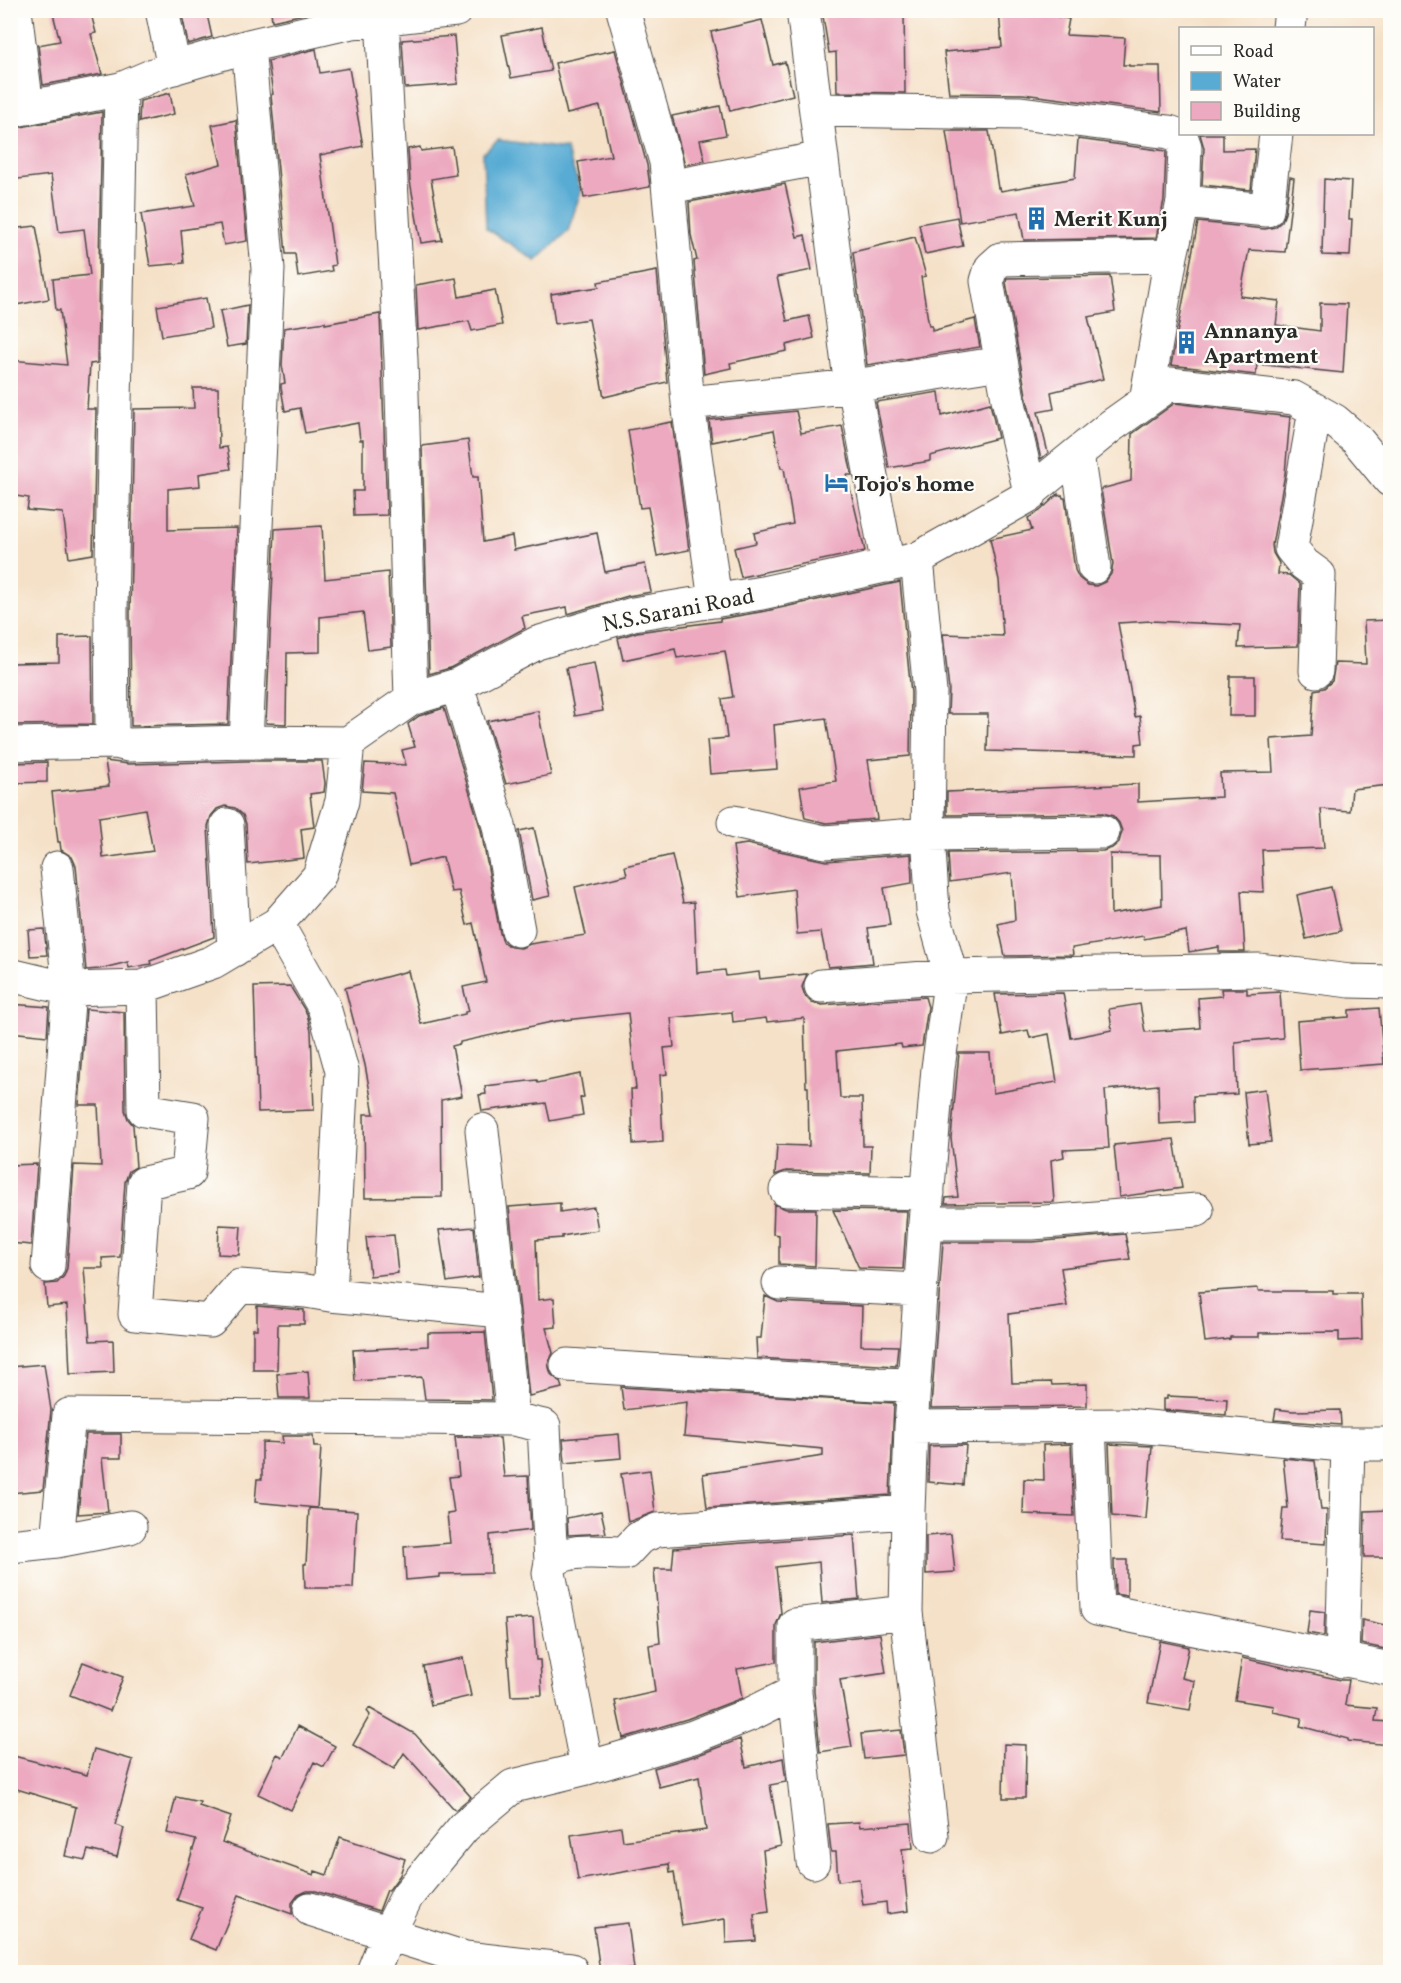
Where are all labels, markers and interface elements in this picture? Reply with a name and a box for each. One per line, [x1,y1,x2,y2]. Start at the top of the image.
legend [1179,27,1374,135]
text: Road [1233,40,1274,65]
text: Water [1233,70,1281,95]
text: Building [1233,100,1301,125]
building icon: Merit Kunj [1023,205,1049,231]
place label: Merit Kunj [1054,205,1168,236]
place label: Annanya Apartment [1204,317,1318,373]
building icon: Annanya Apartment [1173,330,1199,356]
hotel icon: Tojo's home [823,470,849,496]
place label: Tojo's home [854,470,974,501]
street label: N.S.Sarani Road [600,582,757,641]

